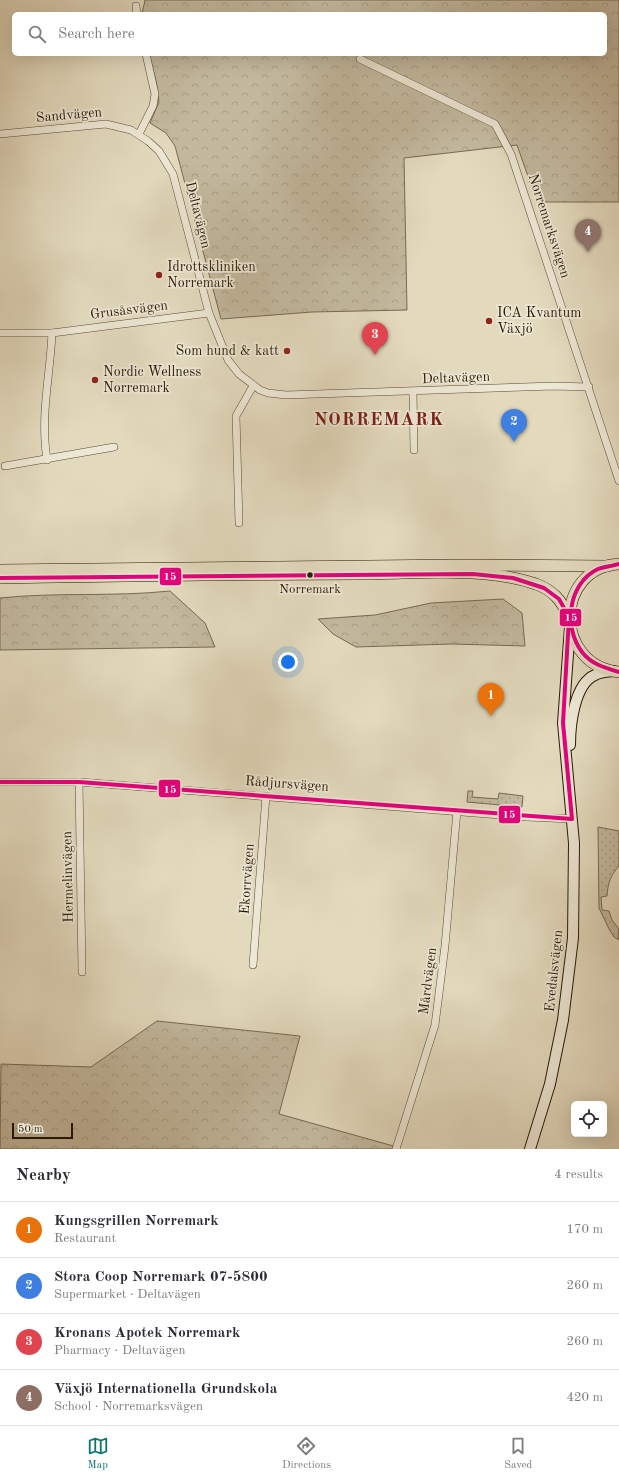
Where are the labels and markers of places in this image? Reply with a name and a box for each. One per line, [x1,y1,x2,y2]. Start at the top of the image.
pin: 4 [575,219,601,252]
place label: Idrottskliniken Norremark [167,260,256,290]
marker: Idrottskliniken Norremark [154,270,164,280]
place label: ICA Kvantum Växjö [497,306,581,336]
marker: ICA Kvantum Växjö [484,316,494,326]
pin: 3 [362,322,388,355]
place label: Som hund & katt [176,344,279,358]
marker: Som hund & katt [282,346,292,356]
place label: Nordic Wellness Norremark [103,365,201,395]
marker: Nordic Wellness Norremark [90,375,100,385]
pin: 2 [501,409,527,442]
marker: Norremark [305,570,315,580]
place label: Norremark [279,583,341,596]
pin: 1 [478,683,504,716]

